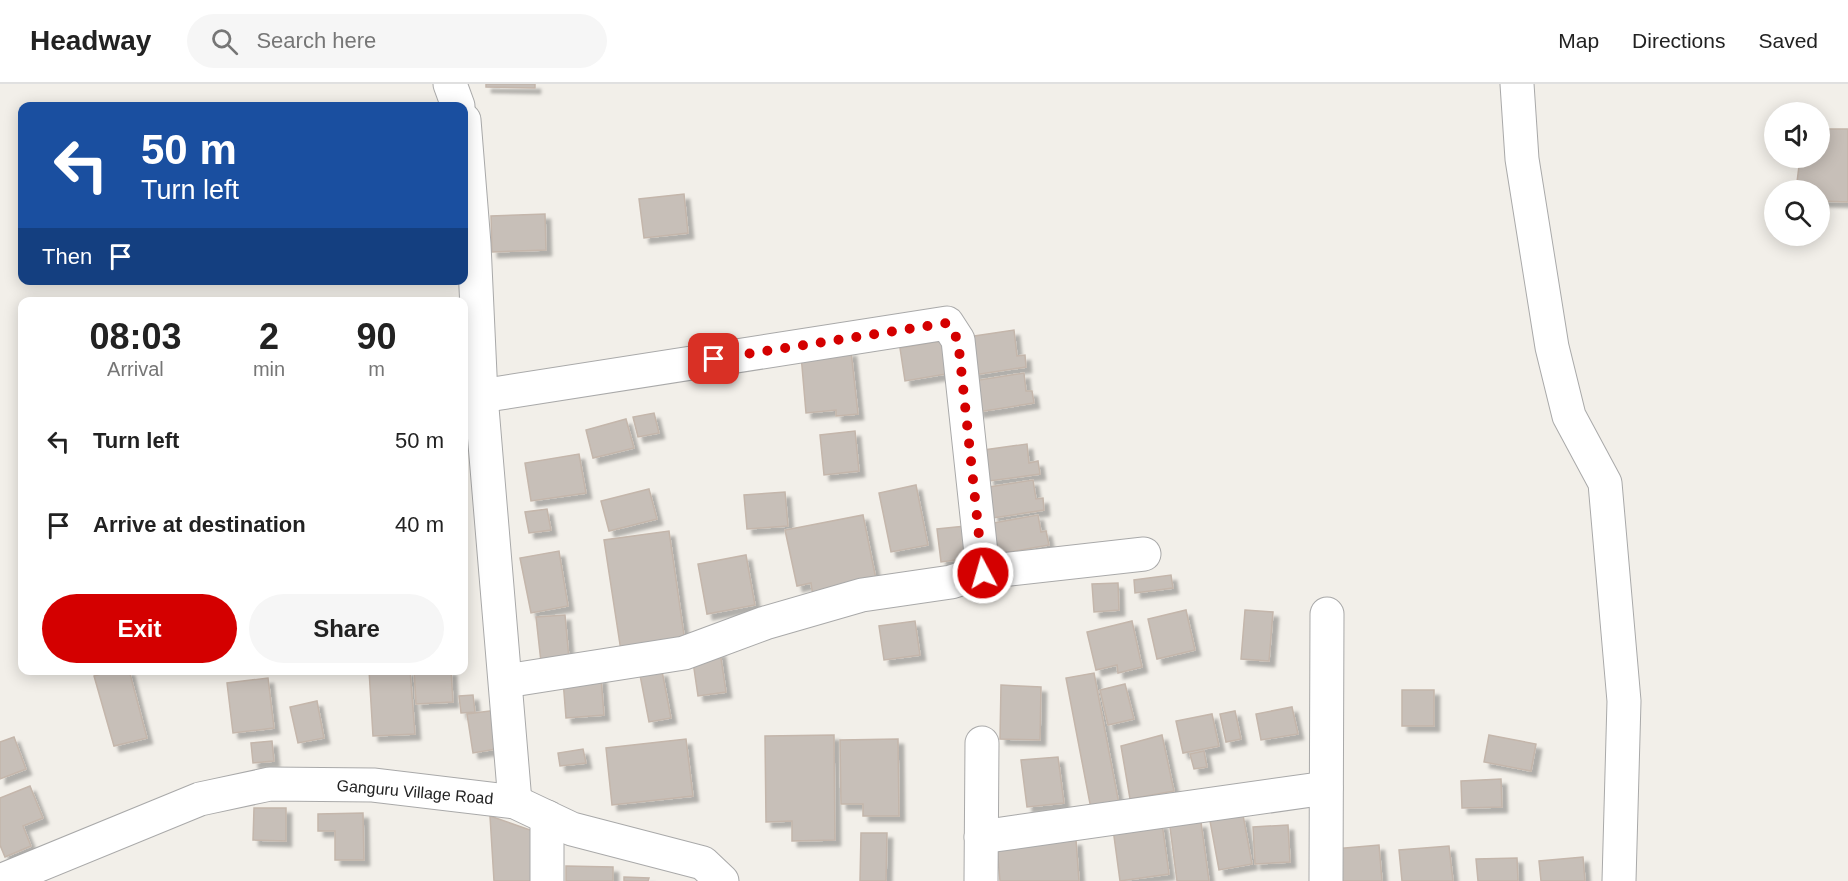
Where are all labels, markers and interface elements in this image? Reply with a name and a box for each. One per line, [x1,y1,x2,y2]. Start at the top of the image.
search box [187,14,607,68]
text: Headway [30,25,151,56]
icon: search [208,25,241,58]
text: Search here [256,28,376,53]
text: Map [1558,29,1599,52]
text: Directions [1632,29,1725,52]
text: Saved [1758,29,1818,52]
map controls [1764,102,1830,246]
button: sound [1764,102,1830,168]
icon: left [42,126,120,204]
text: 50 m [141,126,237,173]
text: Turn left [141,175,239,205]
button: search [1764,180,1830,246]
icon: arrive [104,240,137,273]
text: Then [42,244,92,269]
text: 08:03 [89,316,181,357]
text: 2 [259,316,279,357]
text: 90 [357,316,397,357]
pin [688,333,739,384]
icon: arrive [697,342,730,375]
text: Arrival [107,358,164,380]
text: min [253,358,285,380]
text: m [368,358,385,380]
icon: left [42,425,75,458]
text: Turn left [93,428,179,453]
text: 50 m [395,428,444,453]
icon: arrive [42,509,75,542]
text: Arrive at destination [93,512,306,537]
text: 40 m [395,512,444,537]
position arrow [951,541,1015,605]
button: Exit [42,594,237,663]
button: Share [249,594,444,663]
street label: Ganguru Village Road [336,777,494,807]

